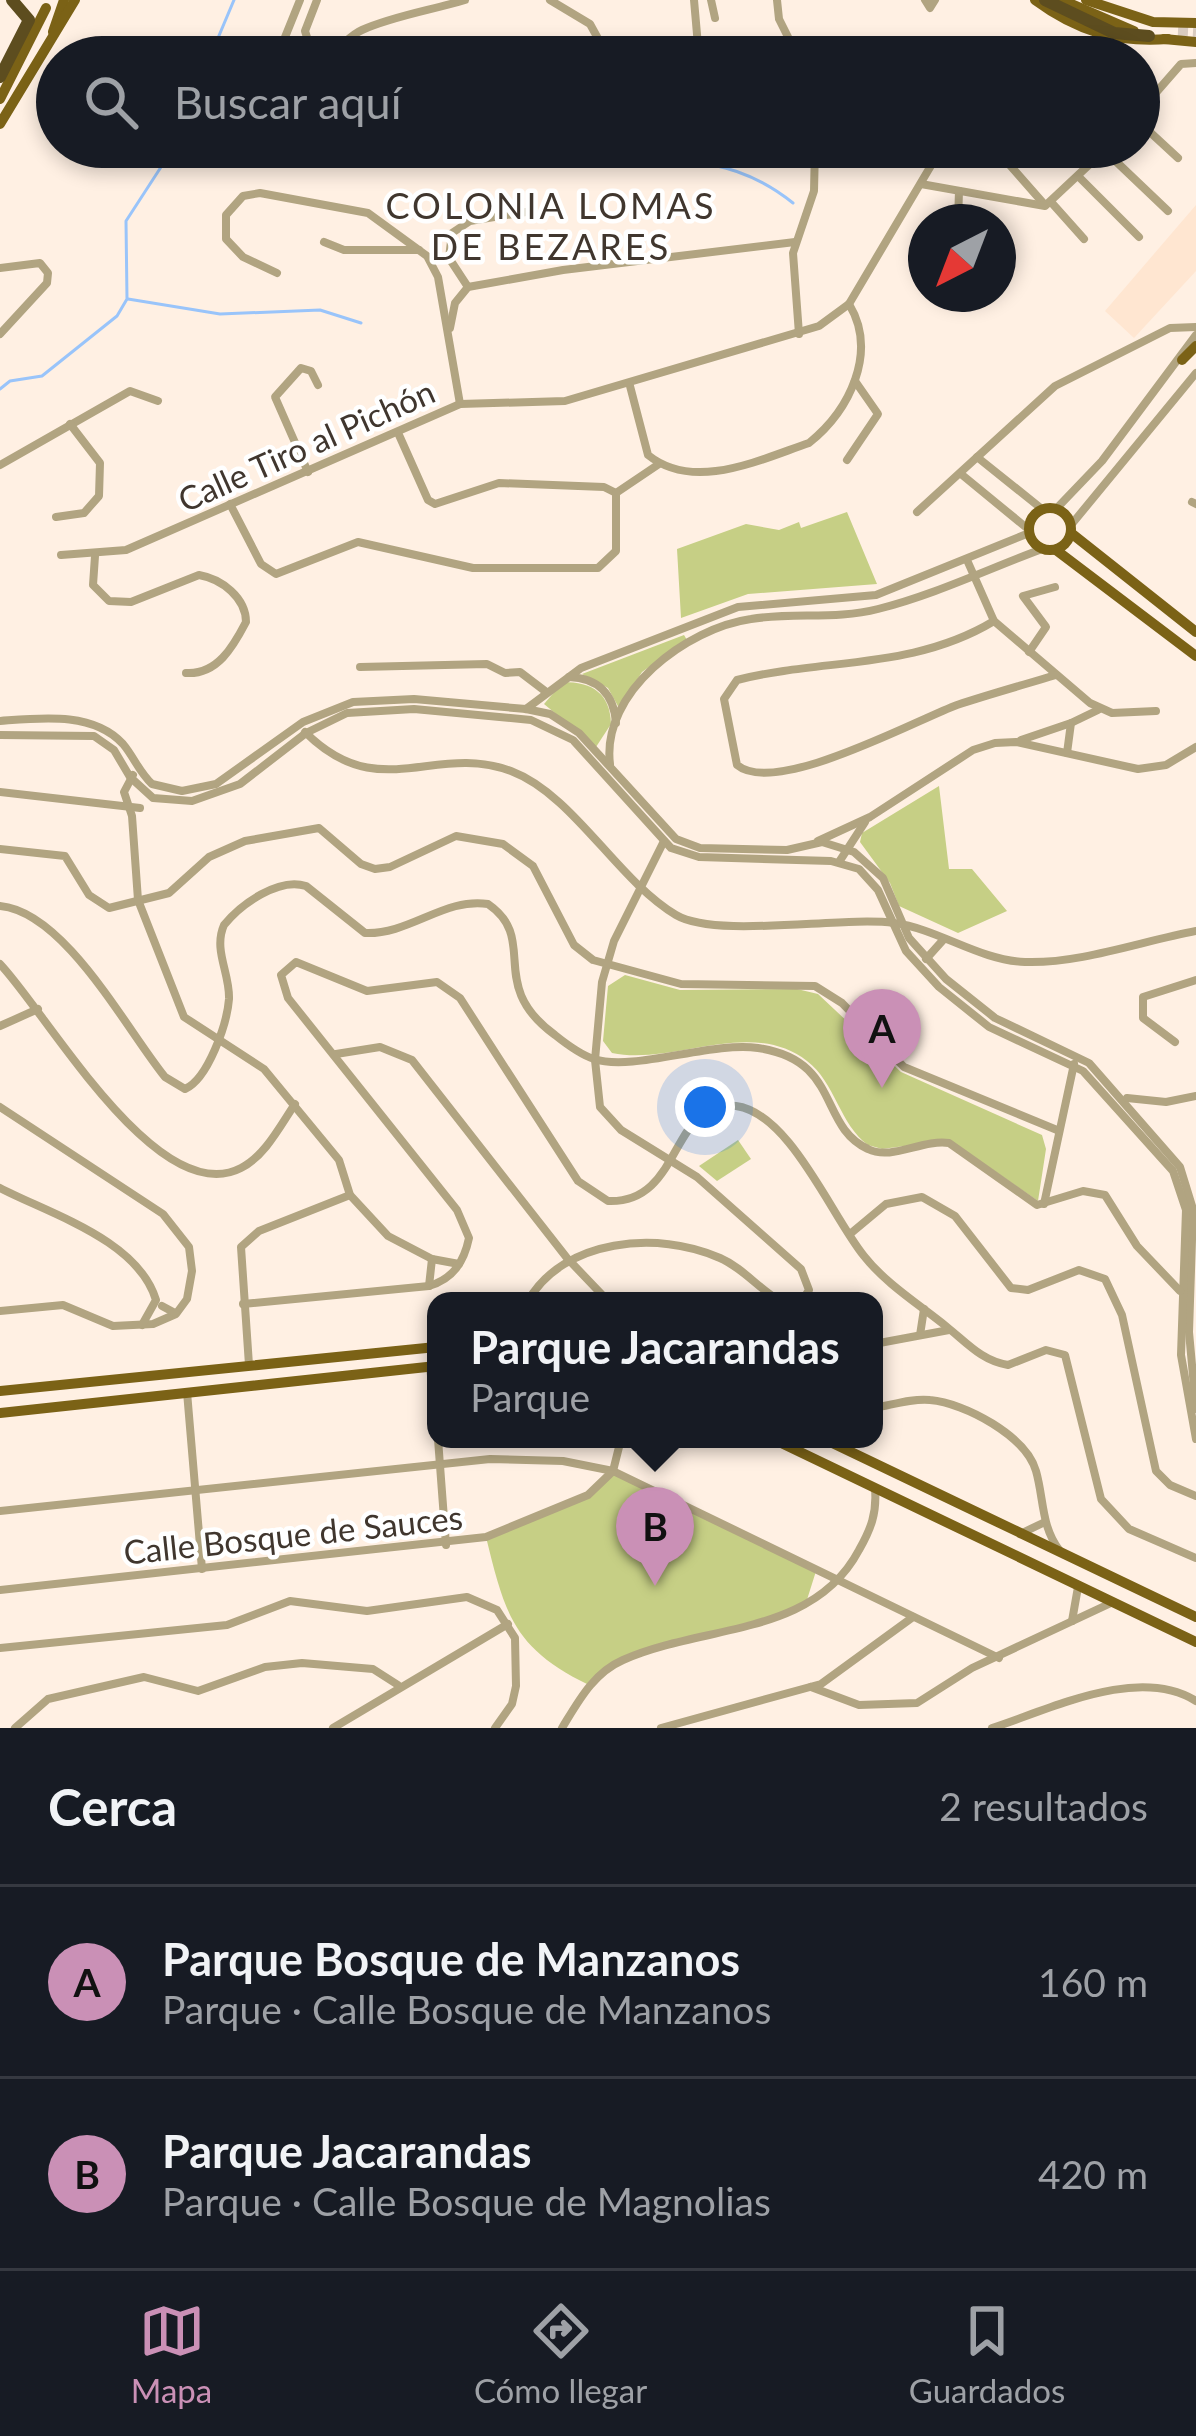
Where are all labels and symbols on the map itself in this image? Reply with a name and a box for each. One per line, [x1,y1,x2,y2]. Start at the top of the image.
district label: COLONIA LOMAS DE BEZARES [386,183,716,268]
north arrow [908,204,1016,312]
street label: Calle Tiro al Pichón [172,371,440,519]
pin: A [843,989,921,1088]
your location [675,1077,735,1137]
pin: B [616,1487,694,1586]
street label: Calle Bosque de Sauces [121,1496,465,1572]

